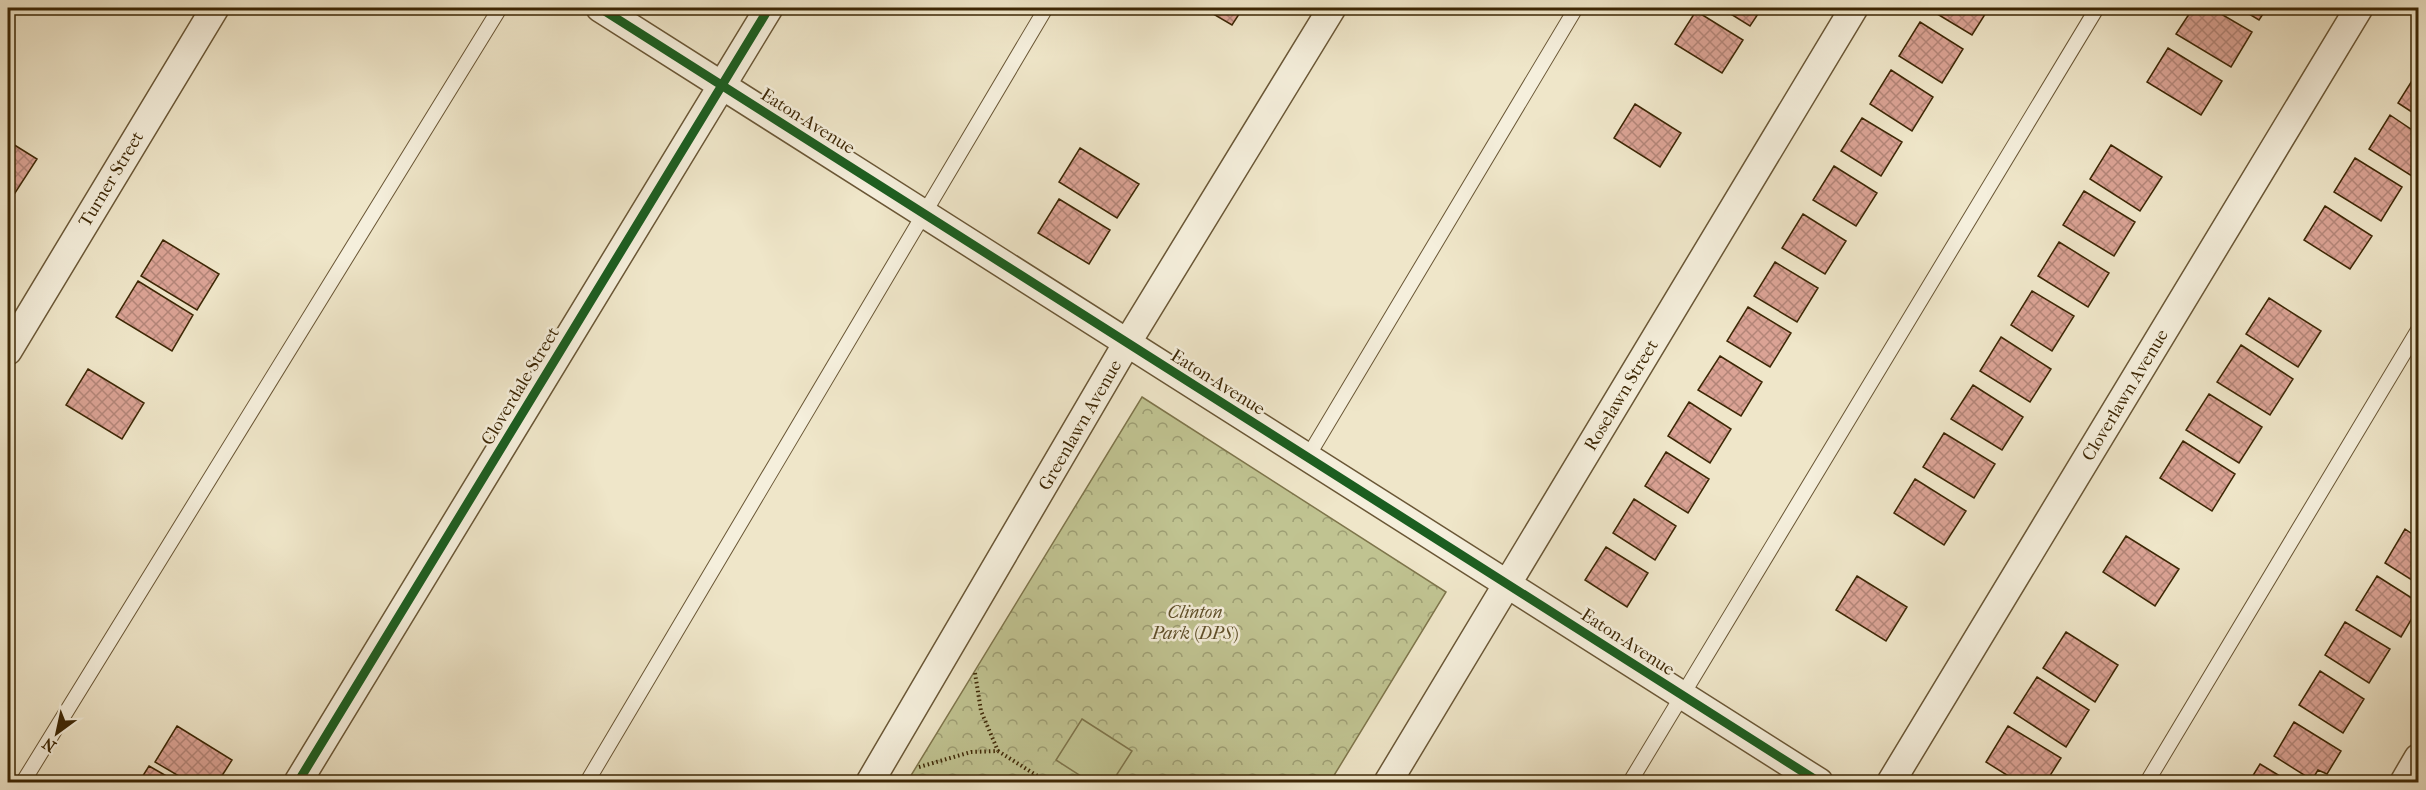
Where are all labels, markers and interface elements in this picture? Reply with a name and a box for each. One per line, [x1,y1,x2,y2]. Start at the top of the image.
street label: Eaton Avenue [757,84,859,159]
street label: Turner Street [75,127,148,231]
street label: Cloverdale Street [477,323,564,449]
street label: Cloverlawn Avenue [2078,326,2173,465]
street label: Roselawn Street [1580,336,1663,454]
street label: Eaton Avenue [1167,345,1269,420]
street label: Greenlawn Avenue [1035,356,1126,494]
park label: Clinton Park (DPS) [1151,602,1238,644]
street label: Eaton Avenue [1577,604,1678,680]
north arrow [27,703,87,763]
text: N [38,733,59,756]

